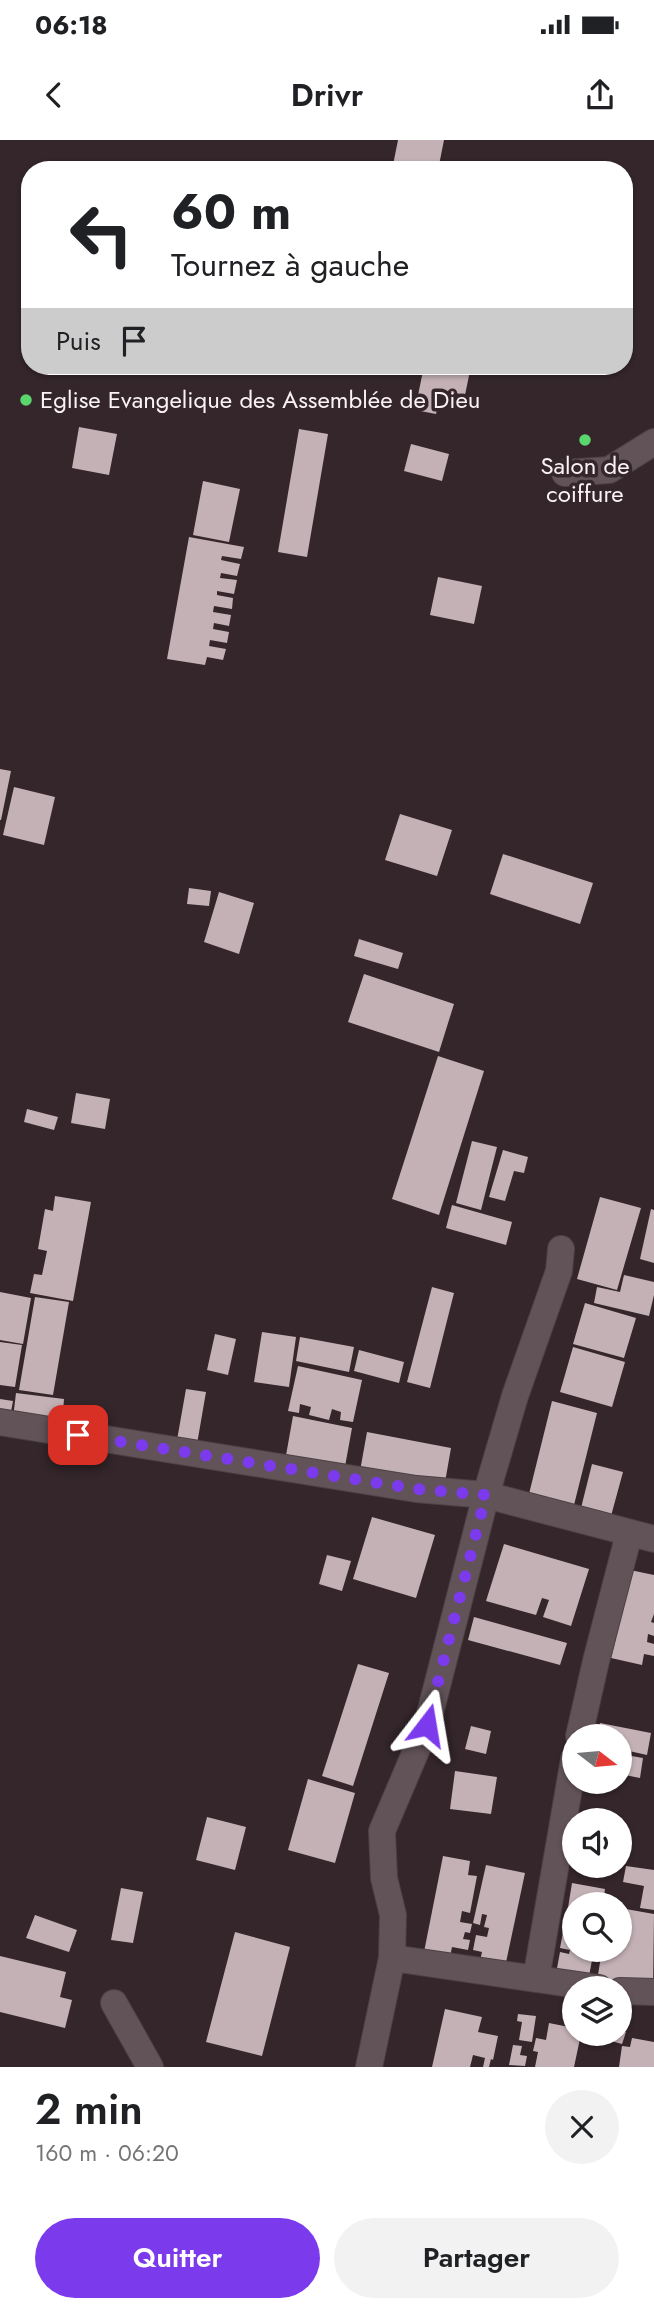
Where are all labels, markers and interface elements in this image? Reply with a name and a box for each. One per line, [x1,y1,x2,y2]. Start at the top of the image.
text: 06:18 [35,6,108,44]
text: Drivr [291,72,363,118]
icon: back [35,76,73,114]
icon: share [581,76,619,114]
text: 60 m [171,177,291,247]
icon: left [56,189,147,280]
text: Tournez à gauche [171,242,409,288]
text: Puis [56,322,101,360]
icon: arrive [115,322,153,360]
place label: Eglise Evangelique des Assemblée de Dieu [40,382,480,417]
marker: Eglise Evangelique des Assemblée de Dieu [18,392,34,408]
marker: Salon de coiffure [577,432,593,448]
place label: Salon de coiffure [540,448,630,511]
pin [48,1405,108,1465]
icon: arrive [59,1416,97,1454]
position arrow [390,1688,464,1762]
north arrow [562,1724,632,1794]
map controls [562,1724,632,2046]
button: sound [562,1808,632,1878]
button: search [562,1892,632,1962]
button: layers [562,1976,632,2046]
text: 2 min [35,2079,143,2140]
button: close [545,2090,619,2164]
text: 160 m · 06:20 [35,2136,179,2170]
button: Quitter [35,2218,320,2298]
button: Partager [334,2218,619,2298]

